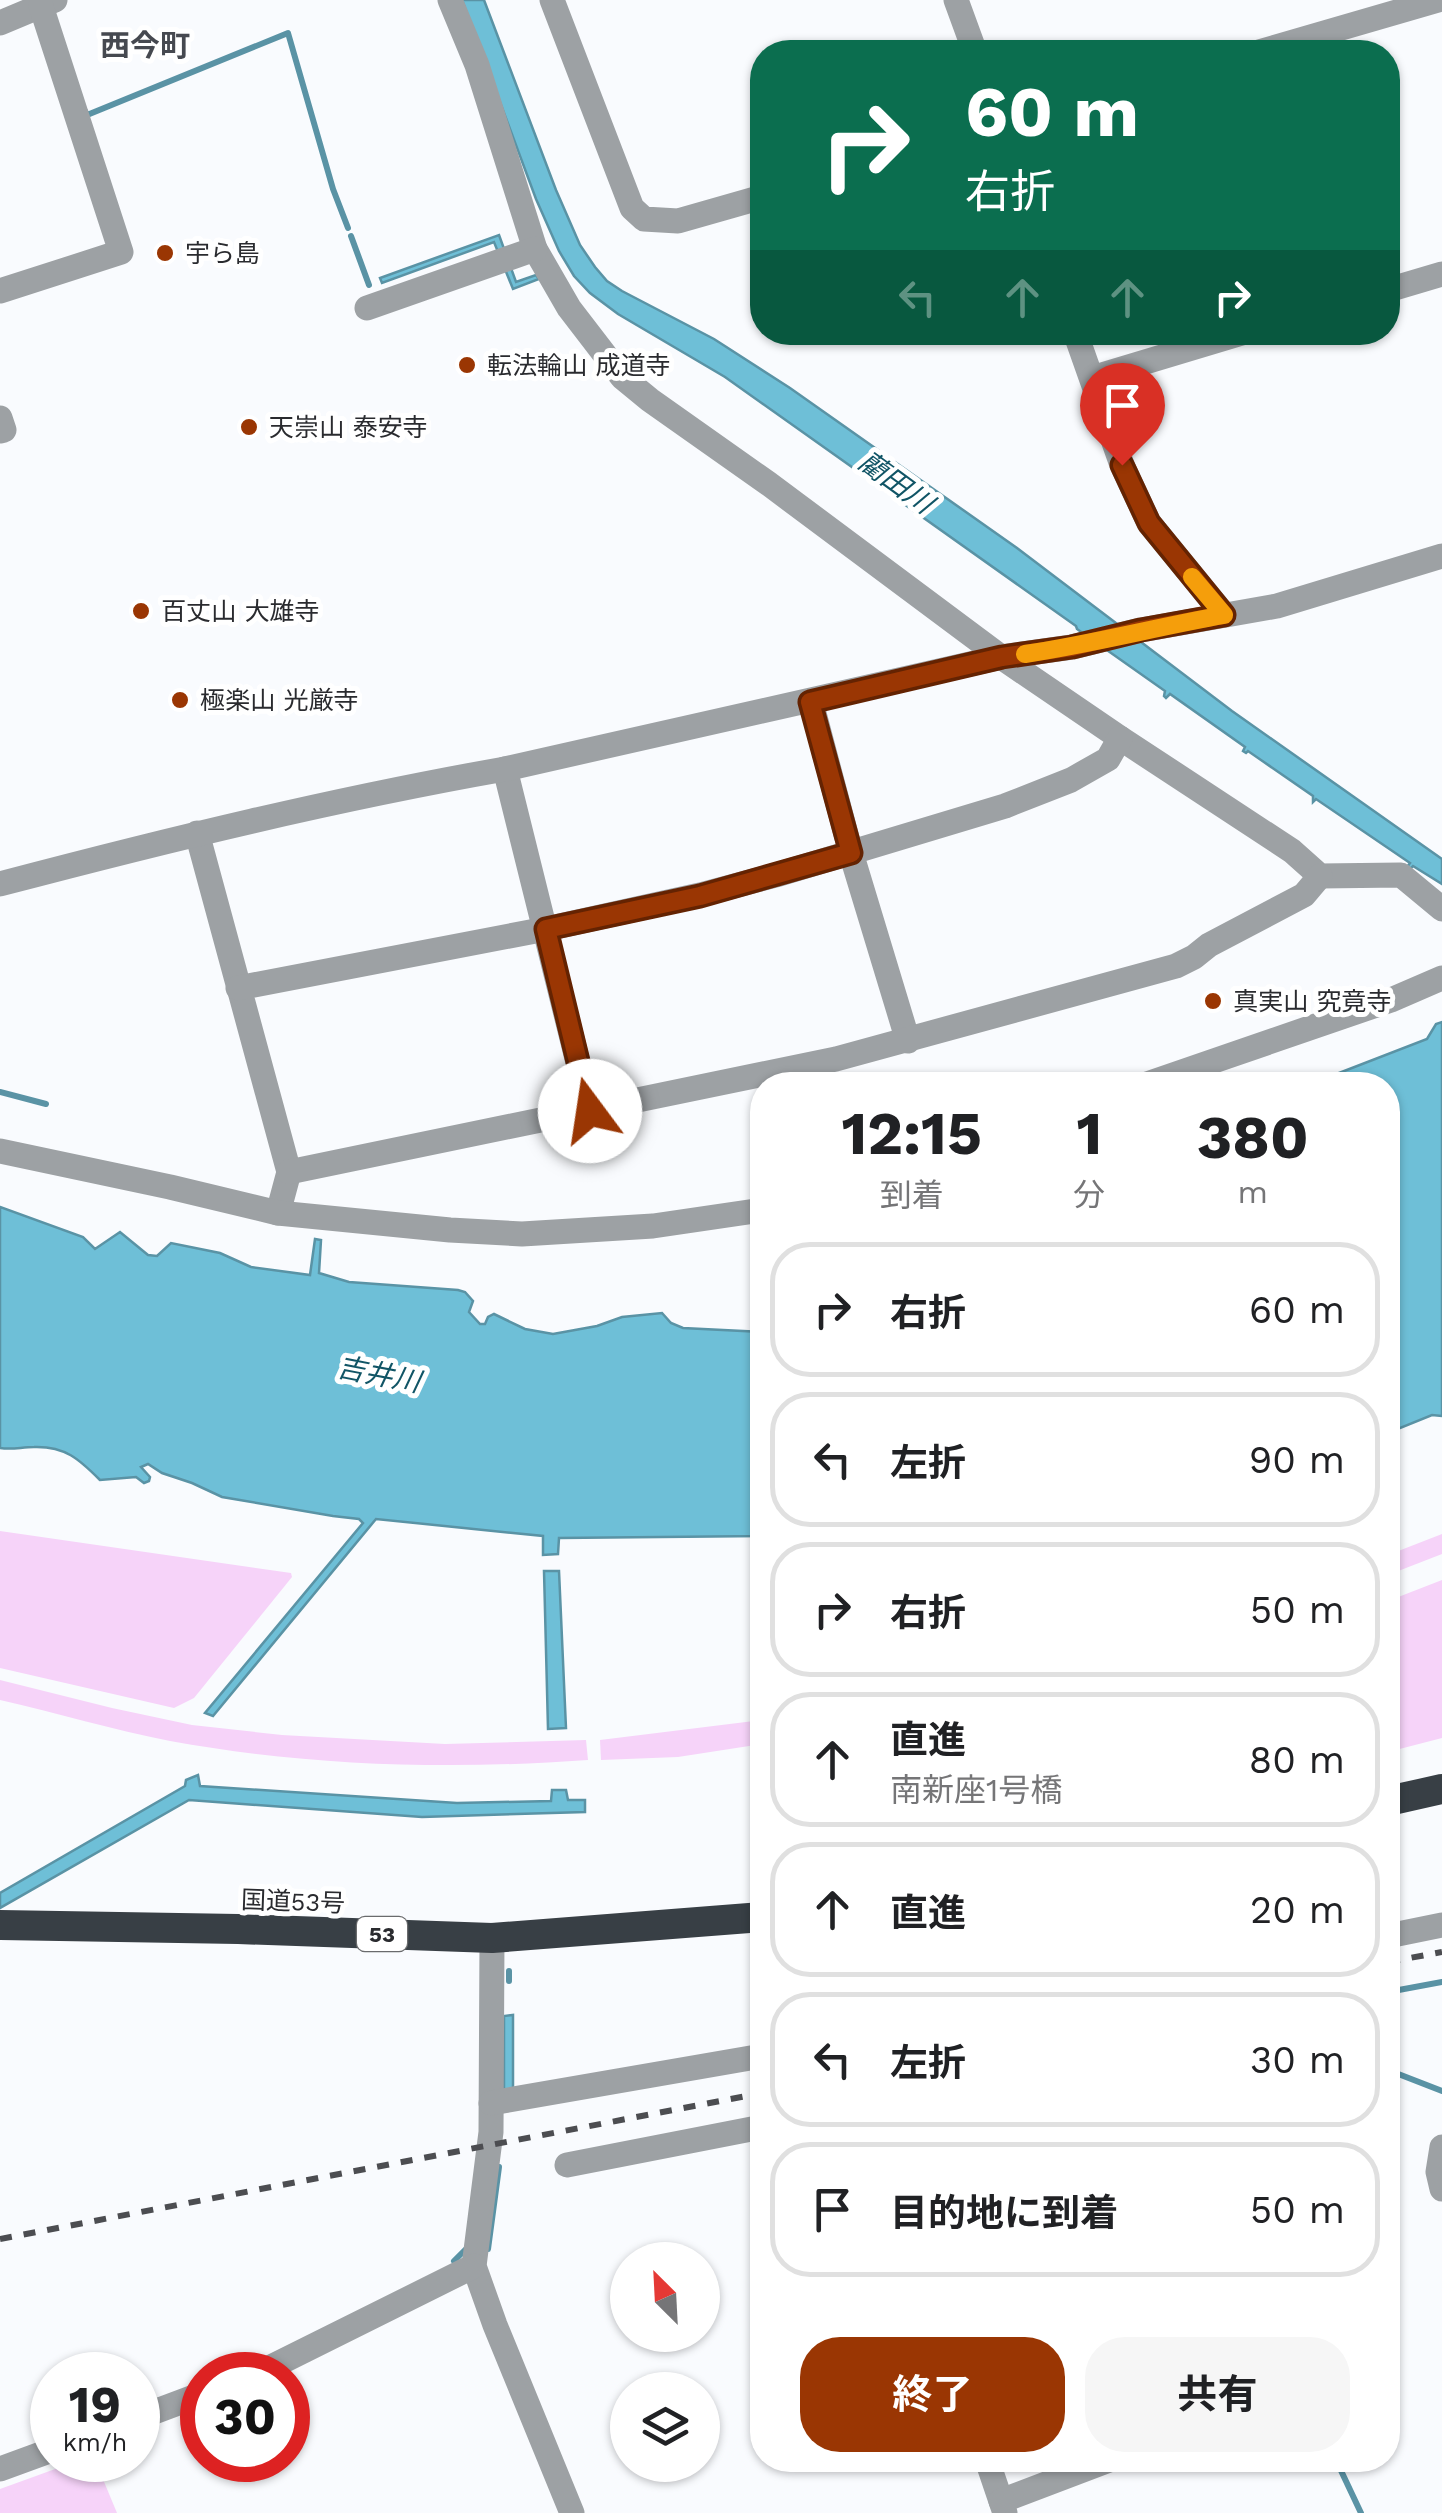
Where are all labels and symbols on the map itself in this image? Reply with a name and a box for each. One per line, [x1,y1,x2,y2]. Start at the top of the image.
district label: 西今町 [100,28,190,63]
place label: 宇ら島 [185,239,260,268]
marker: 宇ら島 [154,242,176,264]
place label: 転法輪山 成道寺 [487,351,671,380]
marker: 転法輪山 成道寺 [456,354,478,376]
pin [1080,363,1165,466]
place label: 天崇山 泰安寺 [269,413,428,442]
marker: 天崇山 泰安寺 [238,416,260,438]
water label: 藺田川 [852,444,942,522]
place label: 百丈山 大雄寺 [161,597,320,626]
marker: 百丈山 大雄寺 [130,600,152,622]
place label: 極楽山 光厳寺 [200,686,359,715]
marker: 極楽山 光厳寺 [169,689,191,711]
place label: 真実山 究竟寺 [1233,987,1392,1016]
marker: 真実山 究竟寺 [1202,990,1224,1012]
position arrow [538,1059,642,1163]
water label: 吉井川 [335,1350,426,1399]
street label: 国道53号 [240,1885,346,1918]
road number: 53 [357,1917,407,1951]
north arrow [610,2242,720,2352]
speed limit sign: 30 [180,2352,310,2482]

